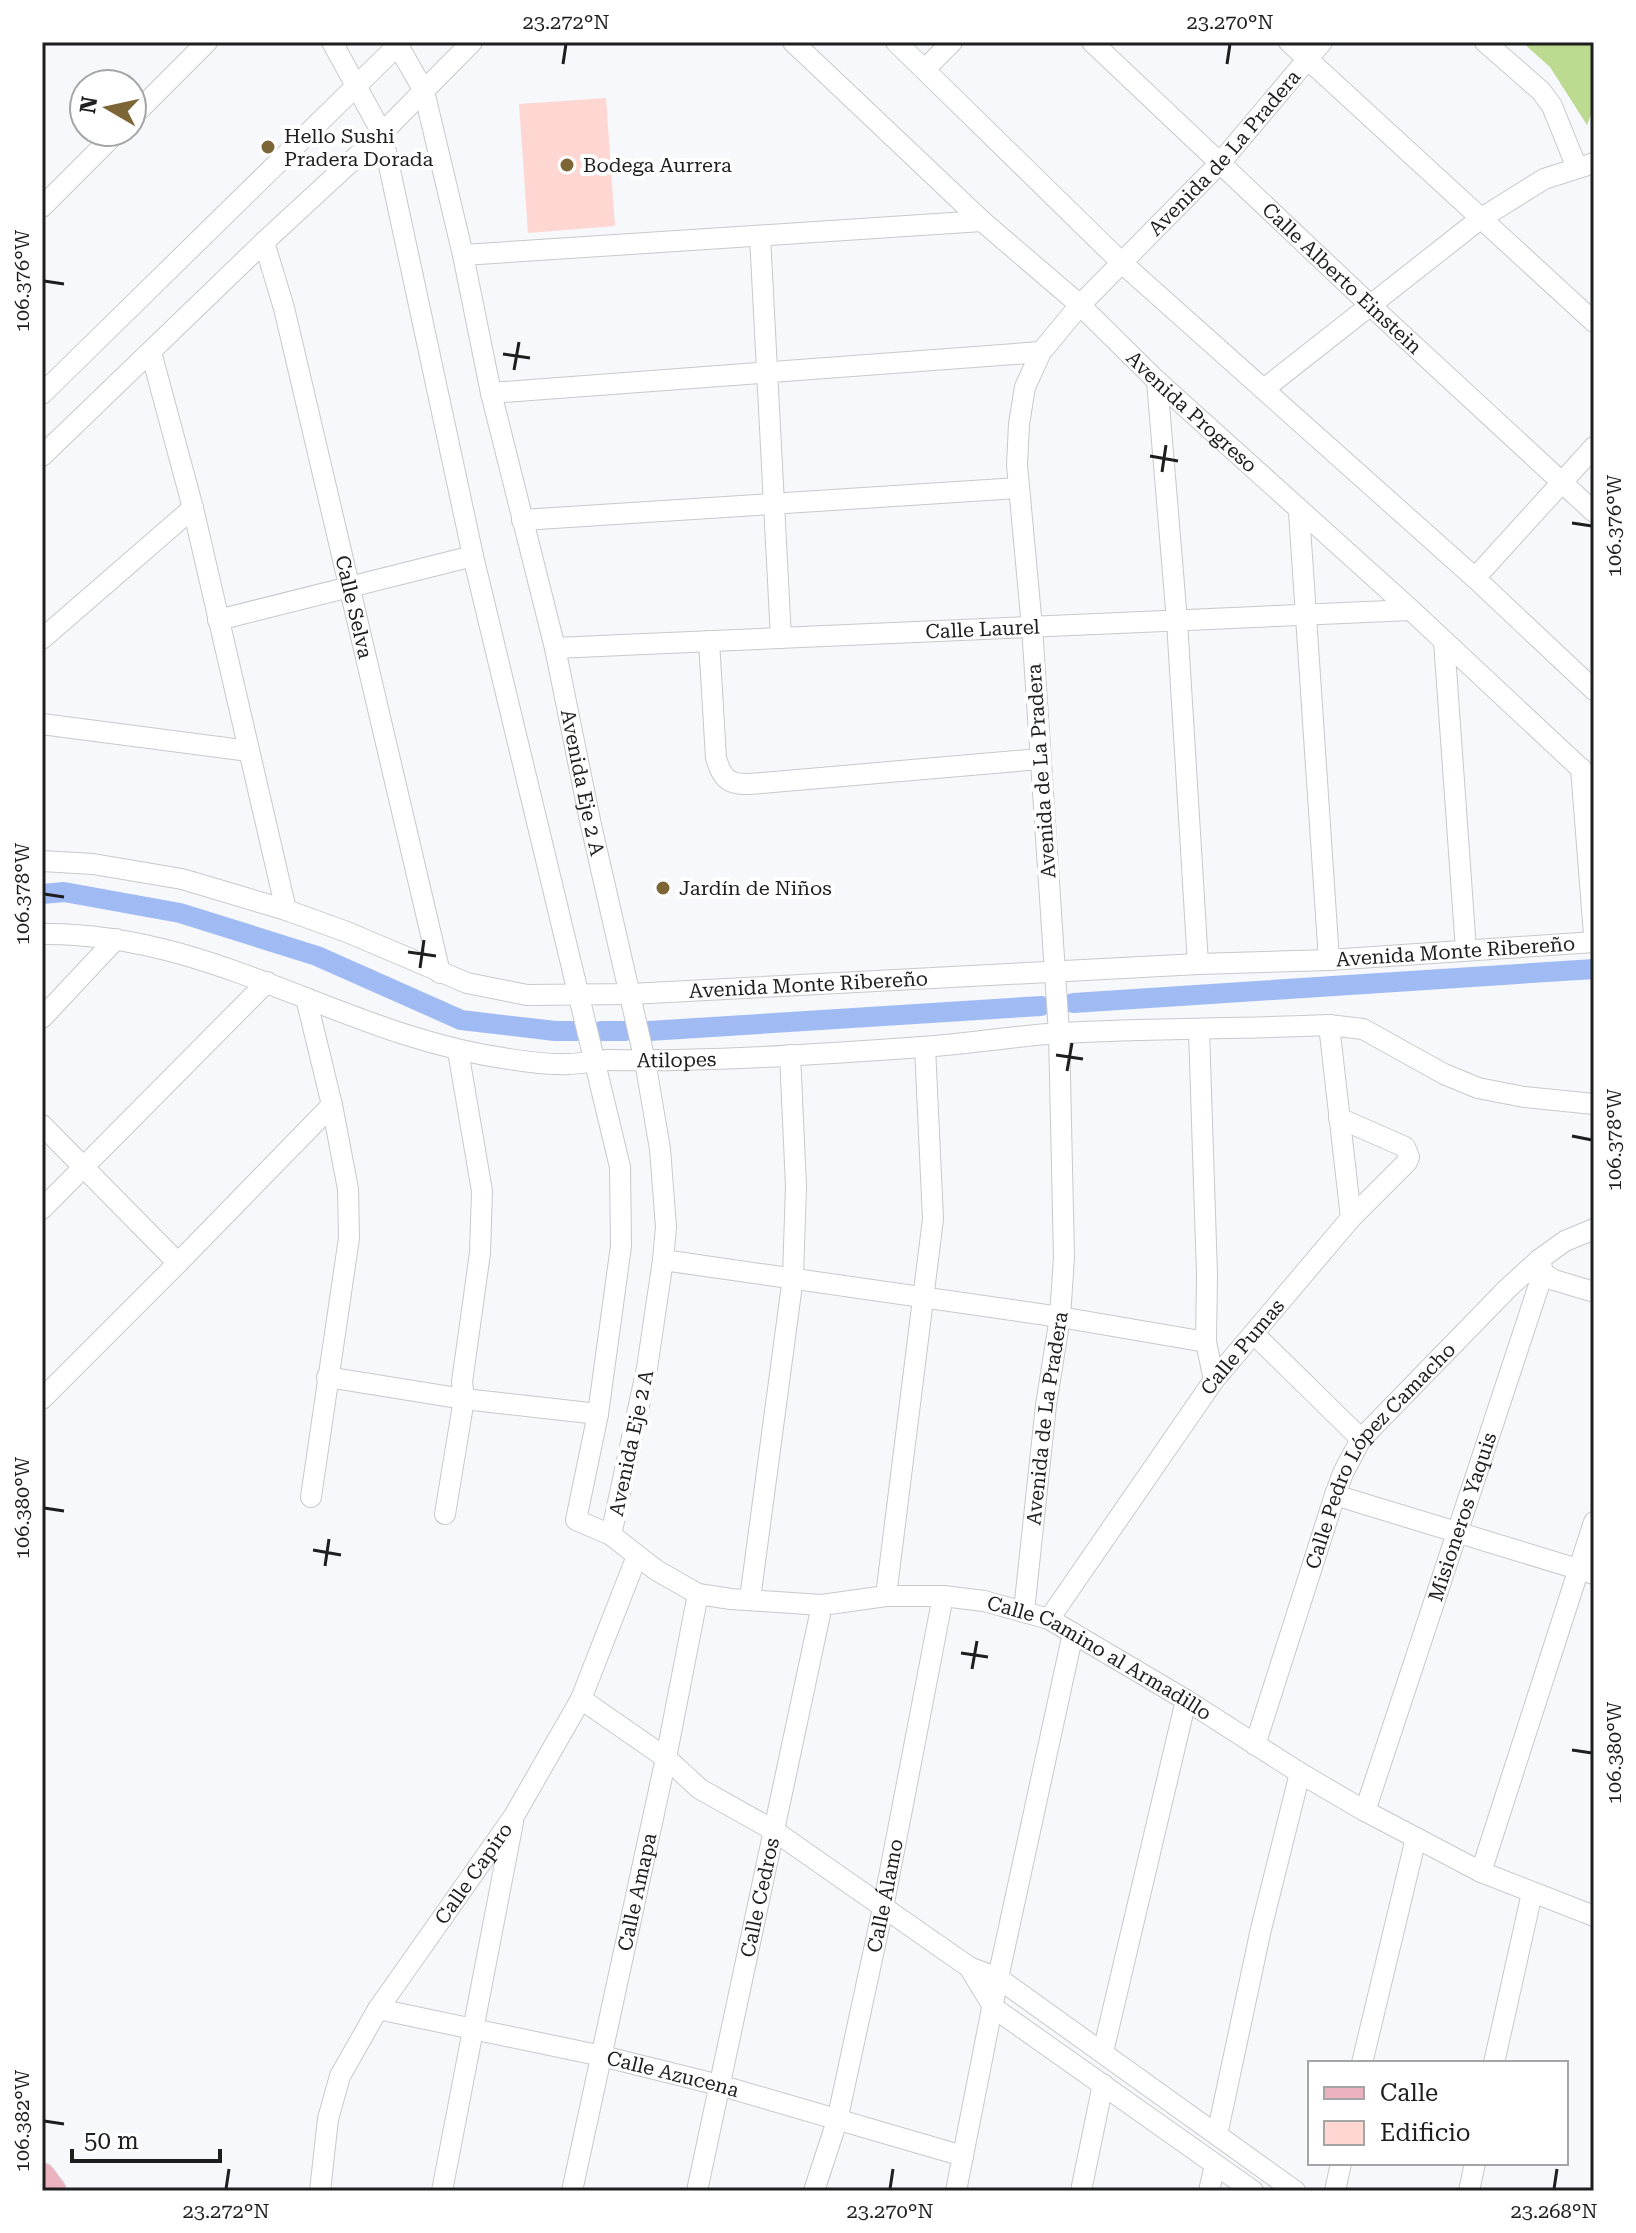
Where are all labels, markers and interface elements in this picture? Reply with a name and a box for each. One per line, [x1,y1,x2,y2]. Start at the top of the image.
text: 23.272°N [523,10,609,34]
text: 23.270°N [1187,10,1273,34]
street label: Avenida de La Pradera [1143,65,1305,241]
north arrow [68,68,148,148]
text: N [75,95,102,115]
place label: Hello Sushi Pradera Dorada [284,124,434,171]
marker: Hello Sushi Pradera Dorada [259,138,277,156]
place label: Bodega Aurrera [583,153,732,177]
marker: Bodega Aurrera [558,156,576,174]
street label: Calle Alberto Einstein [1257,197,1427,359]
text: 106.376°W [10,229,34,332]
street label: Avenida Progreso [1122,346,1262,478]
text: 106.376°W [1602,474,1626,577]
street label: Calle Selva [330,553,378,661]
street label: Calle Laurel [925,614,1040,644]
street label: Avenida de La Pradera [1022,663,1060,879]
street label: Avenida Eje 2 A [556,707,610,858]
text: 106.378°W [10,842,34,945]
place label: Jardín de Niños [679,876,832,900]
marker: Jardín de Niños [654,879,672,897]
street label: Avenida Monte Ribereño [1335,931,1576,971]
street label: Avenida Monte Ribereño [688,966,929,1003]
street label: Atilopes [637,1047,717,1072]
text: 106.378°W [1602,1088,1626,1191]
street label: Calle Pumas [1195,1294,1289,1399]
street label: Avenida de La Pradera [1021,1310,1073,1526]
street label: Calle Pedro López Camacho [1300,1337,1460,1572]
street label: Avenida Eje 2 A [604,1368,658,1518]
street label: Misioneros Yaquis [1423,1429,1501,1604]
text: 106.380°W [10,1456,34,1559]
street label: Calle Camino al Armadillo [985,1590,1216,1725]
text: 106.380°W [1602,1701,1626,1804]
street label: Calle Capiro [430,1818,518,1929]
street label: Calle Amapa [612,1830,661,1953]
street label: Calle Cedros [735,1836,784,1960]
street label: Calle Álamo [862,1837,908,1955]
street label: Calle Azucena [604,2046,742,2102]
legend [1308,2061,1568,2165]
text: 106.382°W [10,2069,34,2172]
text: Calle [1380,2079,1438,2107]
scale bar [72,2113,220,2163]
text: Edificio [1380,2119,1471,2147]
text: 50 m [84,2127,139,2155]
text: 23.272°N [183,2199,269,2223]
text: 23.270°N [847,2199,933,2223]
text: 23.268°N [1511,2199,1597,2223]

